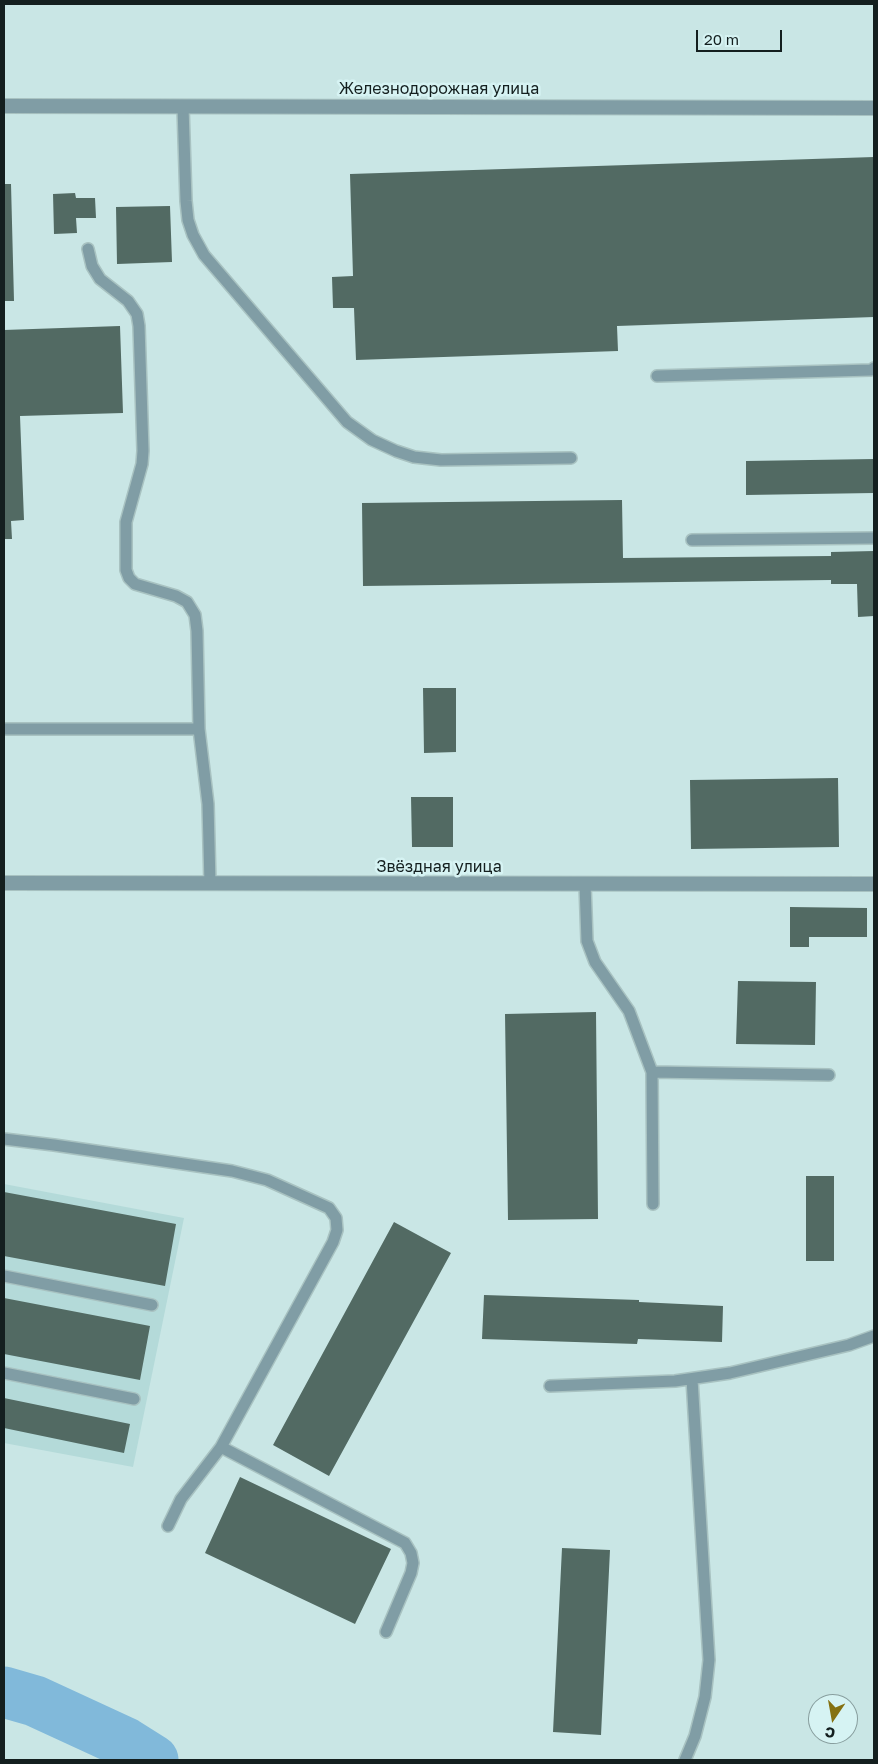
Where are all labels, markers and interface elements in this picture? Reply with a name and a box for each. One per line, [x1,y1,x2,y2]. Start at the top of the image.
scale bar [698,20,784,52]
text: 20 m [704,30,739,48]
street label: Железнодорожная улица [339,79,539,99]
street label: Звёздная улица [376,857,502,877]
north arrow [808,1694,858,1744]
text: С [823,1724,837,1743]

